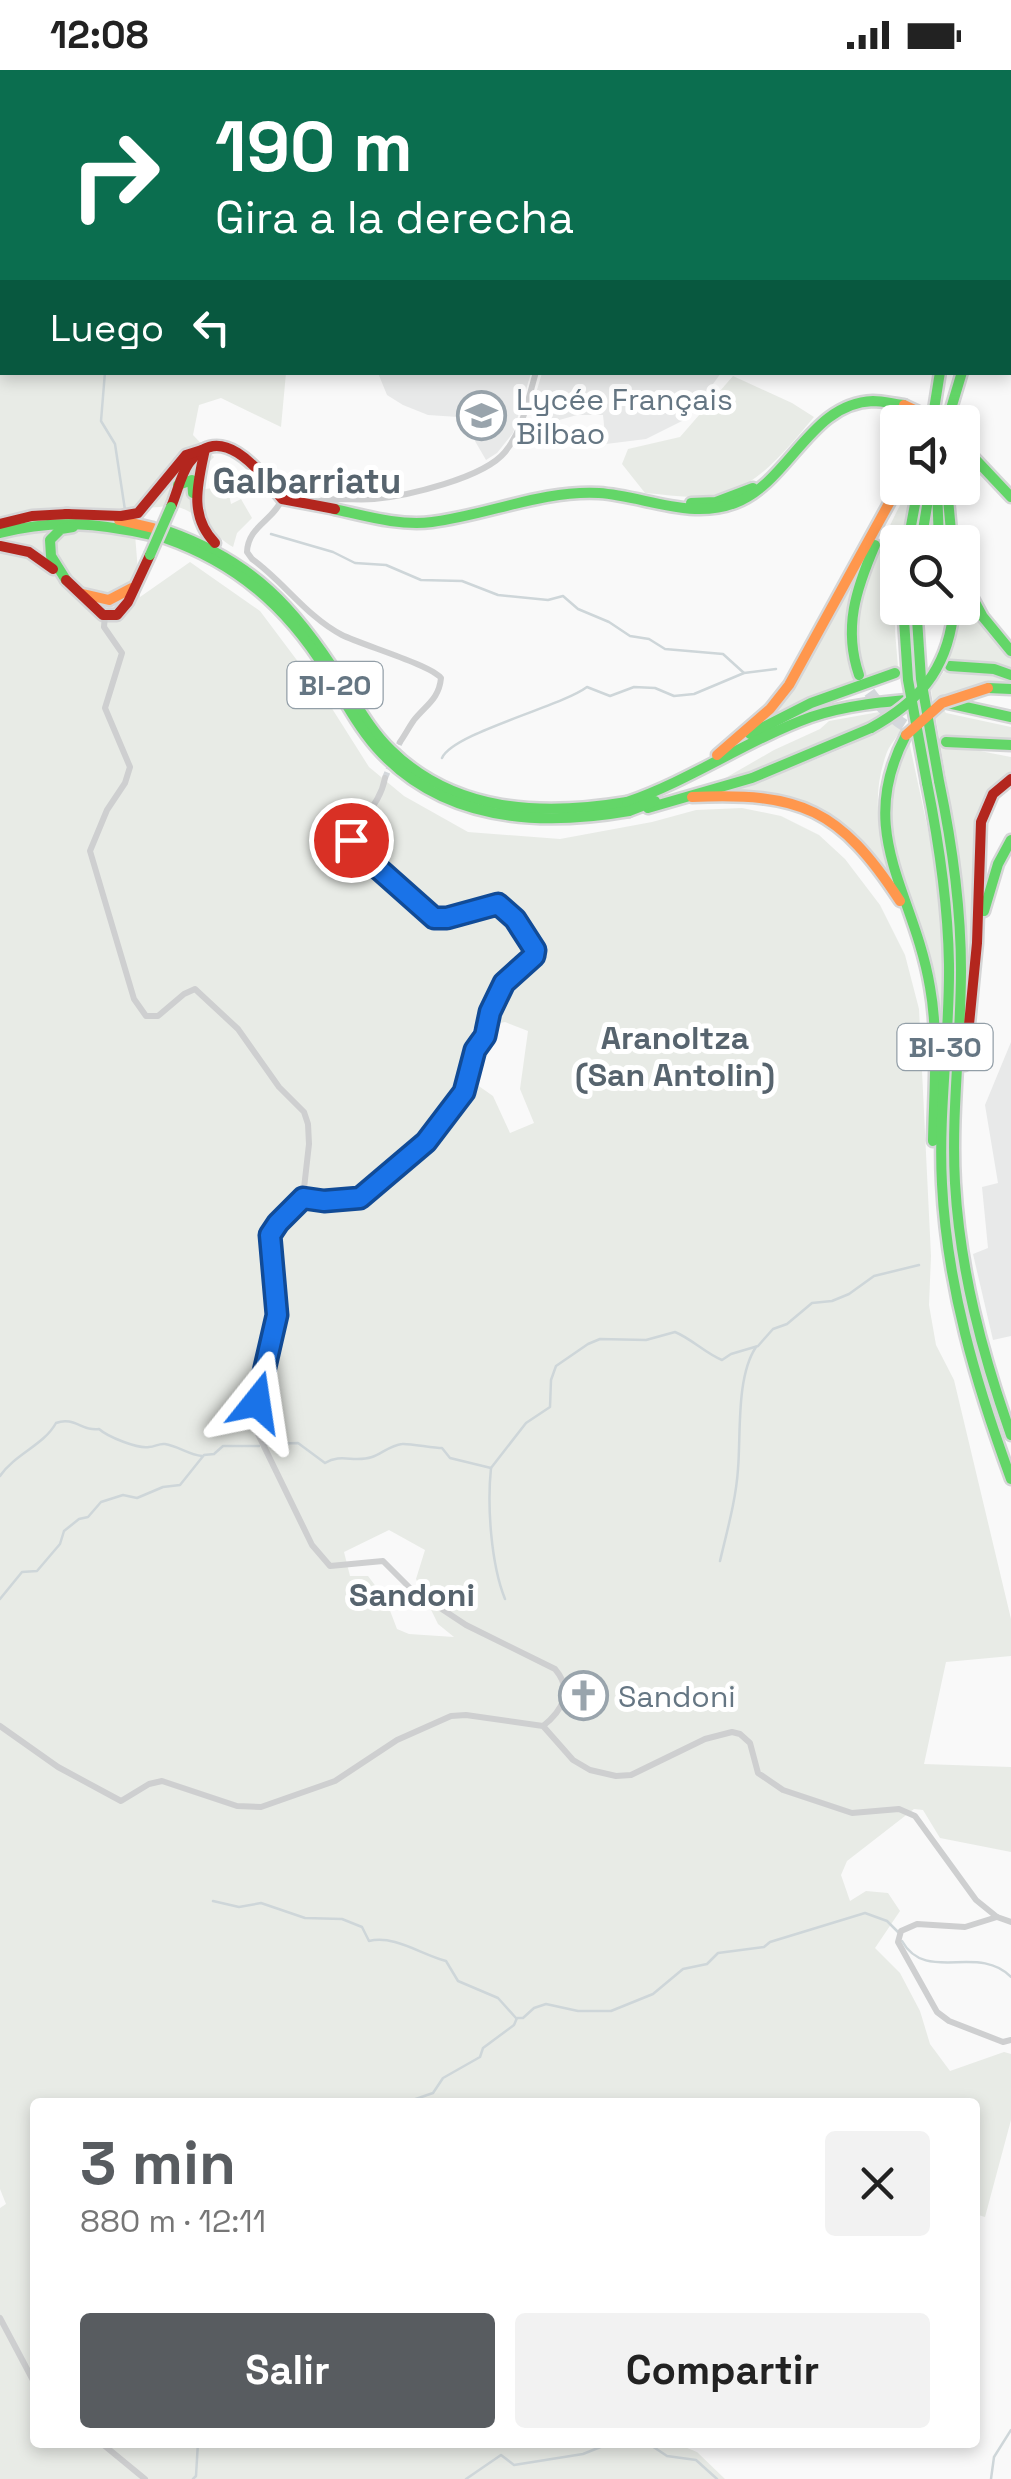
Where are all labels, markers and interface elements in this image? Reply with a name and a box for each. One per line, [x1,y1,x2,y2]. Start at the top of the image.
text: 12:08 [50,11,149,59]
text: 190 m [215,102,413,191]
icon: right [50,110,180,240]
text: Gira a la derecha [215,189,574,246]
icon: left [184,300,239,355]
text: Luego [50,304,164,352]
place label: Lycée Français Bilbao [516,380,733,453]
school or university icon: Lycée Français Bilbao [455,390,507,442]
map controls [880,405,980,625]
button: sound [880,405,980,505]
district label: Galbarriatu [213,459,401,503]
button: search [880,525,980,625]
road number: BI-20 [288,662,382,708]
pin [309,798,394,883]
icon: arrive [324,813,379,868]
district label: Aranoltza (San Antolin) [575,1018,775,1095]
road number: BI-30 [898,1024,992,1070]
position arrow [205,1350,309,1454]
district label: Sandoni [349,1575,475,1615]
church icon: Sandoni [557,1670,609,1722]
place label: Sandoni [618,1677,736,1716]
text: 3 min [80,2125,236,2202]
button: close [825,2131,930,2236]
text: 880 m · 12:11 [80,2201,266,2241]
button: Salir [80,2313,495,2428]
button: Compartir [515,2313,930,2428]

